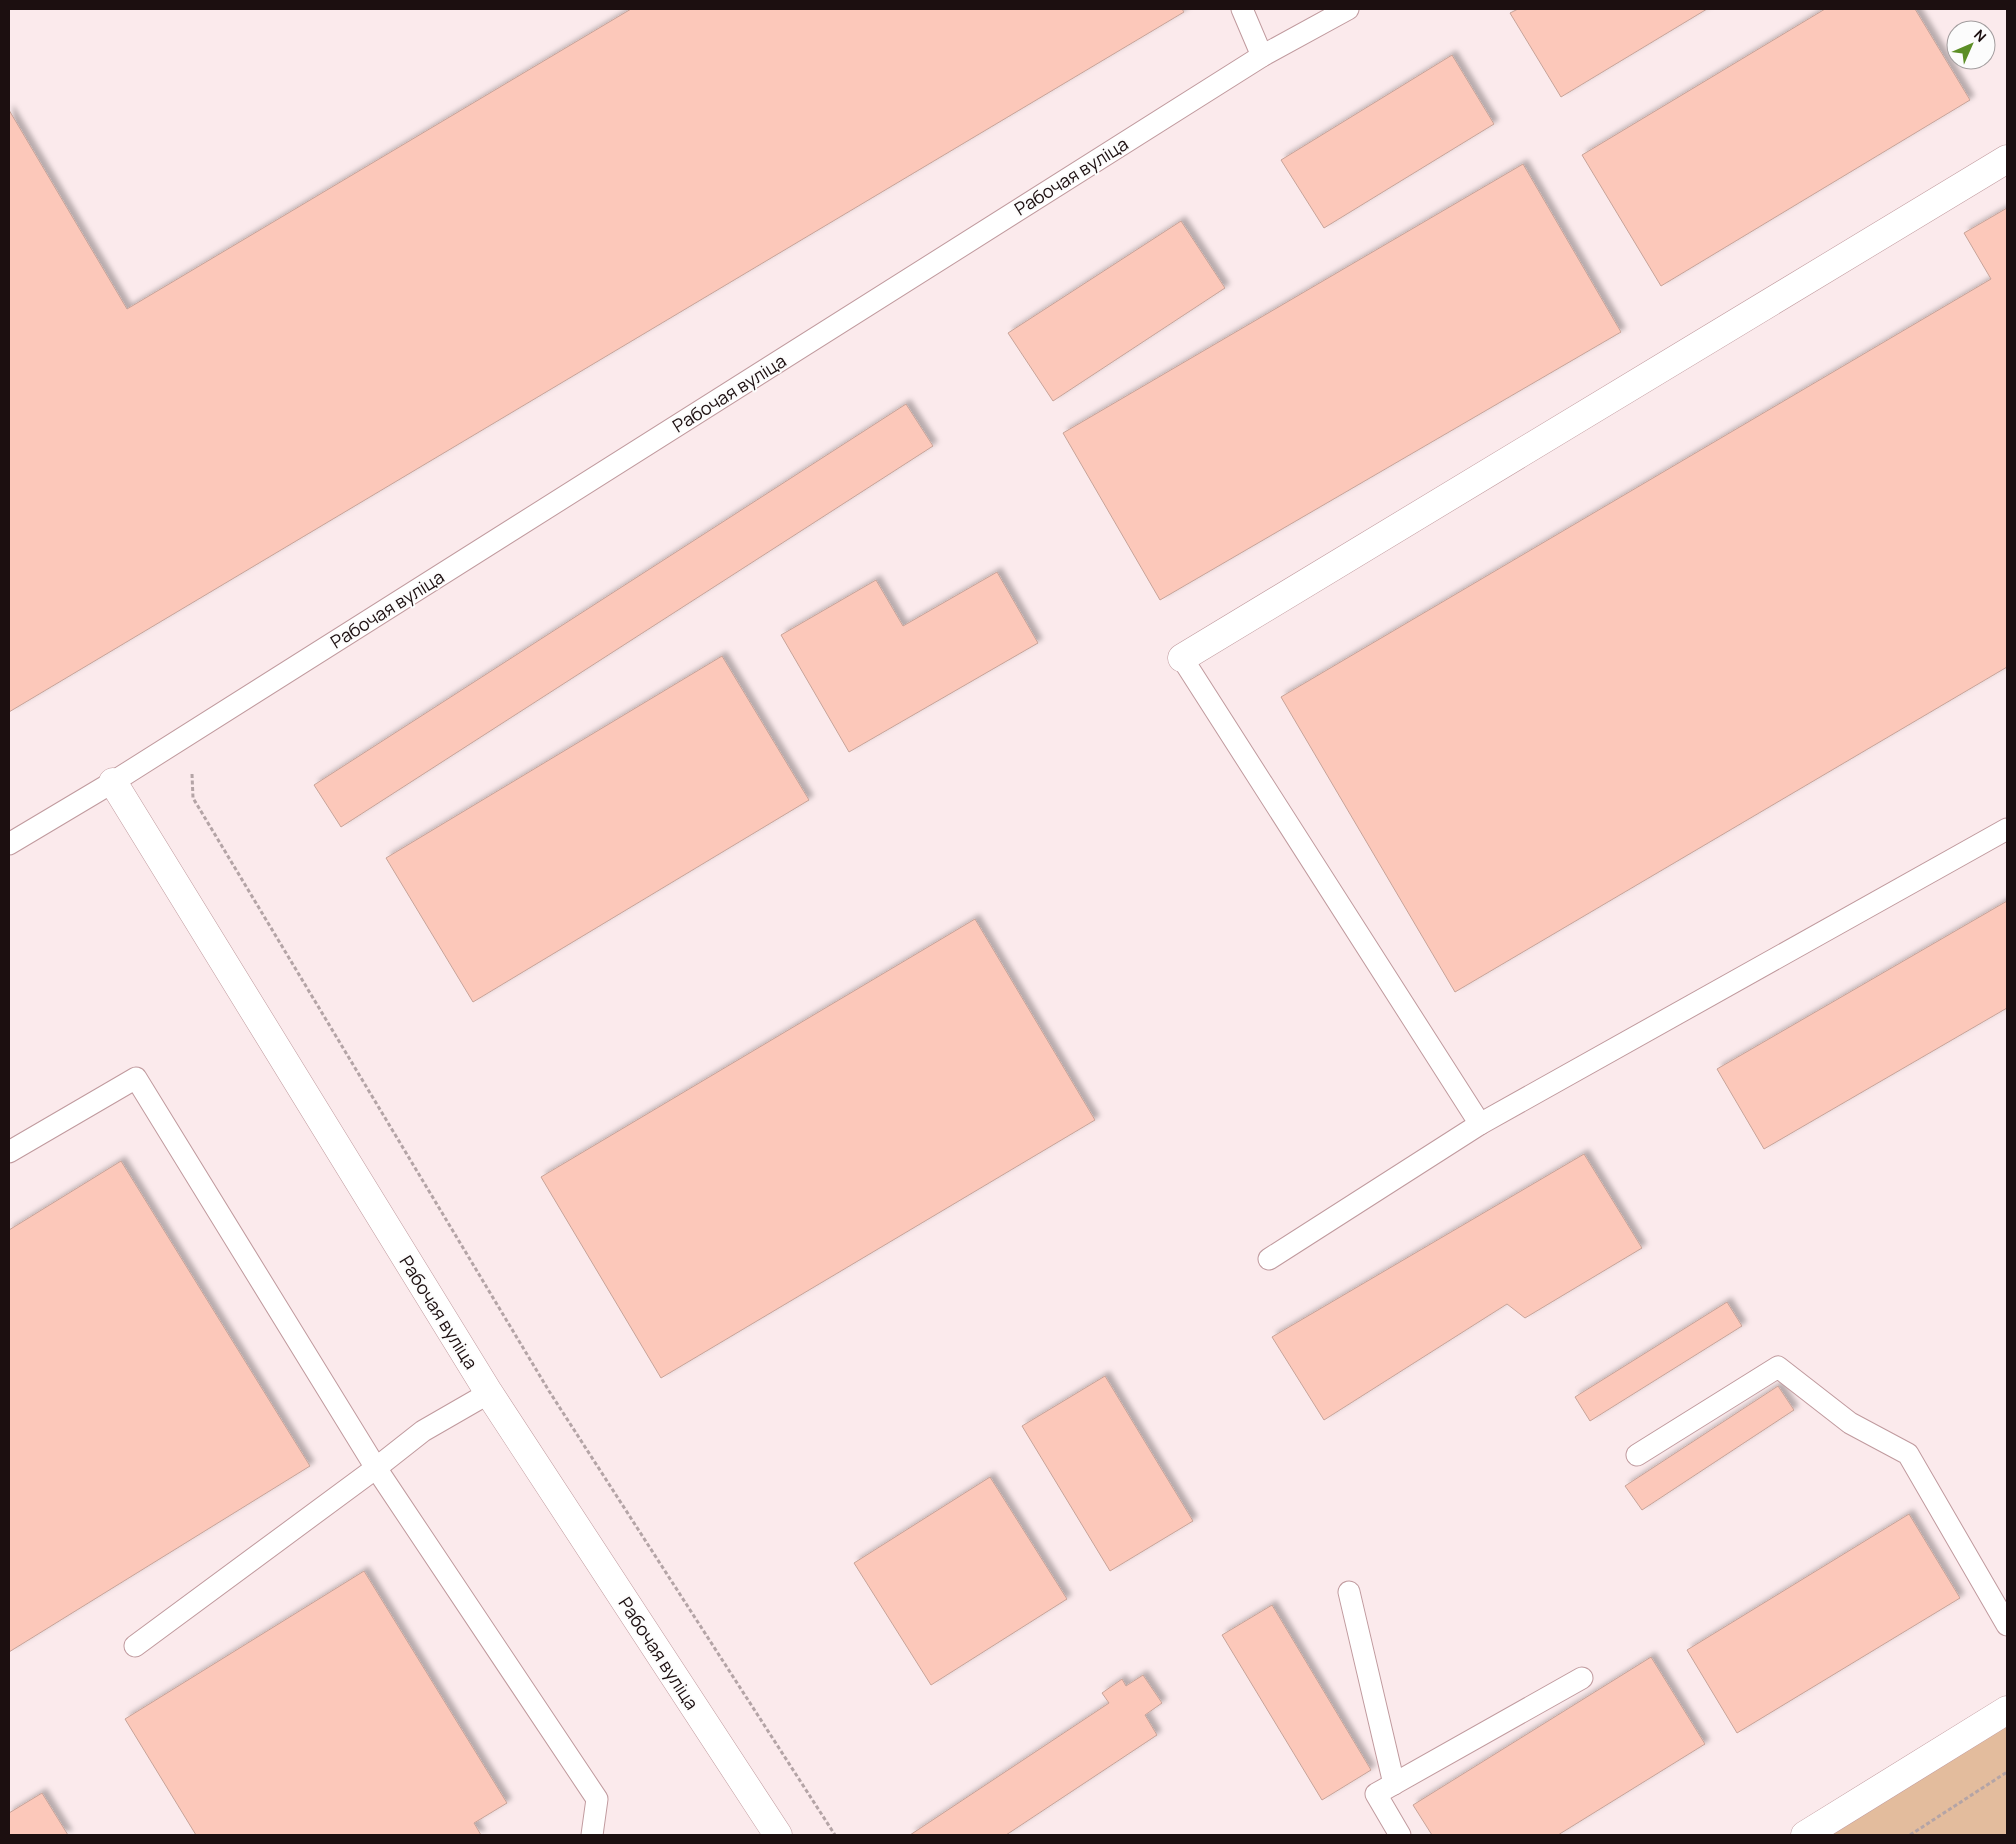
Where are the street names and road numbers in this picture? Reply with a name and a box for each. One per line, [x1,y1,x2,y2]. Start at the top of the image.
street label: Рабочая вуліца [1010,131,1132,221]
street label: Рабочая вуліца [668,348,790,438]
street label: Рабочая вуліца [326,564,448,654]
street label: Рабочая вуліца [394,1251,484,1373]
street label: Рабочая вуліца [614,1592,704,1714]

